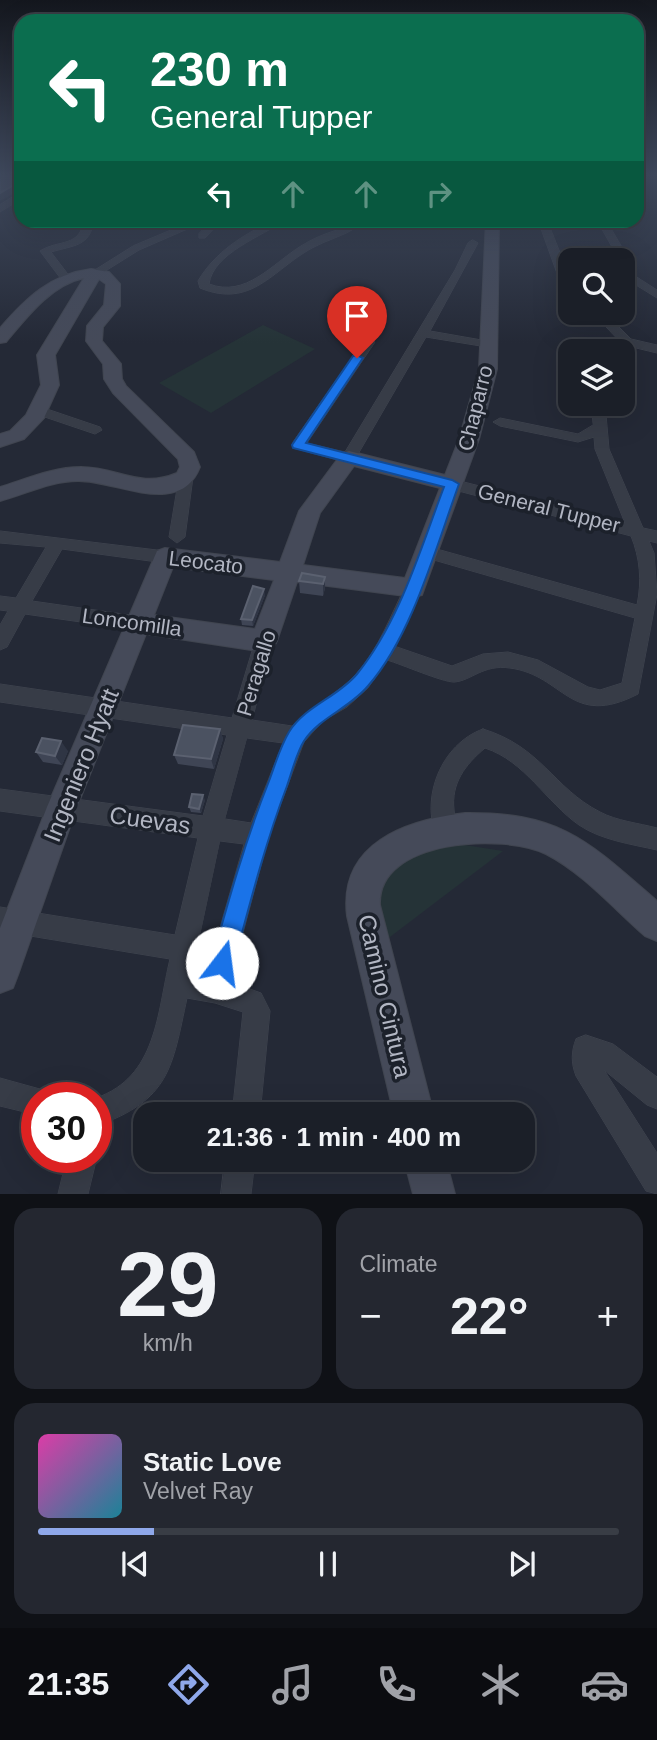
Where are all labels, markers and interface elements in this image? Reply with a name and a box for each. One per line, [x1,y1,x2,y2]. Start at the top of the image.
icon: left [35,42,126,133]
text: 230 m [150,42,289,96]
text: General Tupper [150,99,372,135]
icon: left [201,175,239,213]
icon: ahead [274,175,312,213]
icon: ahead [347,175,385,213]
icon: right [420,175,458,213]
map controls [558,248,635,416]
button: search [558,248,635,325]
pin [327,286,387,358]
icon: arrive [338,297,376,335]
button: layers [558,339,635,416]
street label: Chaparro [453,363,497,453]
street label: General Tupper [475,479,623,537]
street label: Leocato [168,546,244,578]
street label: Loncomilla [81,604,184,640]
street label: Peragallo [232,627,280,719]
street label: Ingeniero Hyatt [38,684,124,846]
street label: Cuevas [108,801,192,839]
street label: Camino Cintura [353,912,417,1081]
position arrow [185,926,259,1000]
speed limit sign: 30 [21,1082,112,1173]
text: 21:36 · 1 min · 400 m [207,1122,461,1152]
text: 29 [117,1234,218,1335]
text: Climate [360,1251,437,1277]
text: 22° [450,1287,529,1345]
text: − [360,1295,382,1337]
text: + [597,1295,619,1337]
text: km/h [143,1330,193,1356]
text: Static Love [143,1447,282,1477]
text: Velvet Ray [143,1478,253,1504]
icon: previous [116,1545,154,1583]
icon: pause [309,1545,347,1583]
icon: next [503,1545,541,1583]
icon: directions [164,1660,213,1709]
icon: music [268,1660,317,1709]
icon: phone [372,1660,421,1709]
icon: climate [476,1660,525,1709]
icon: car [580,1660,629,1709]
text: 21:35 [28,1666,109,1702]

